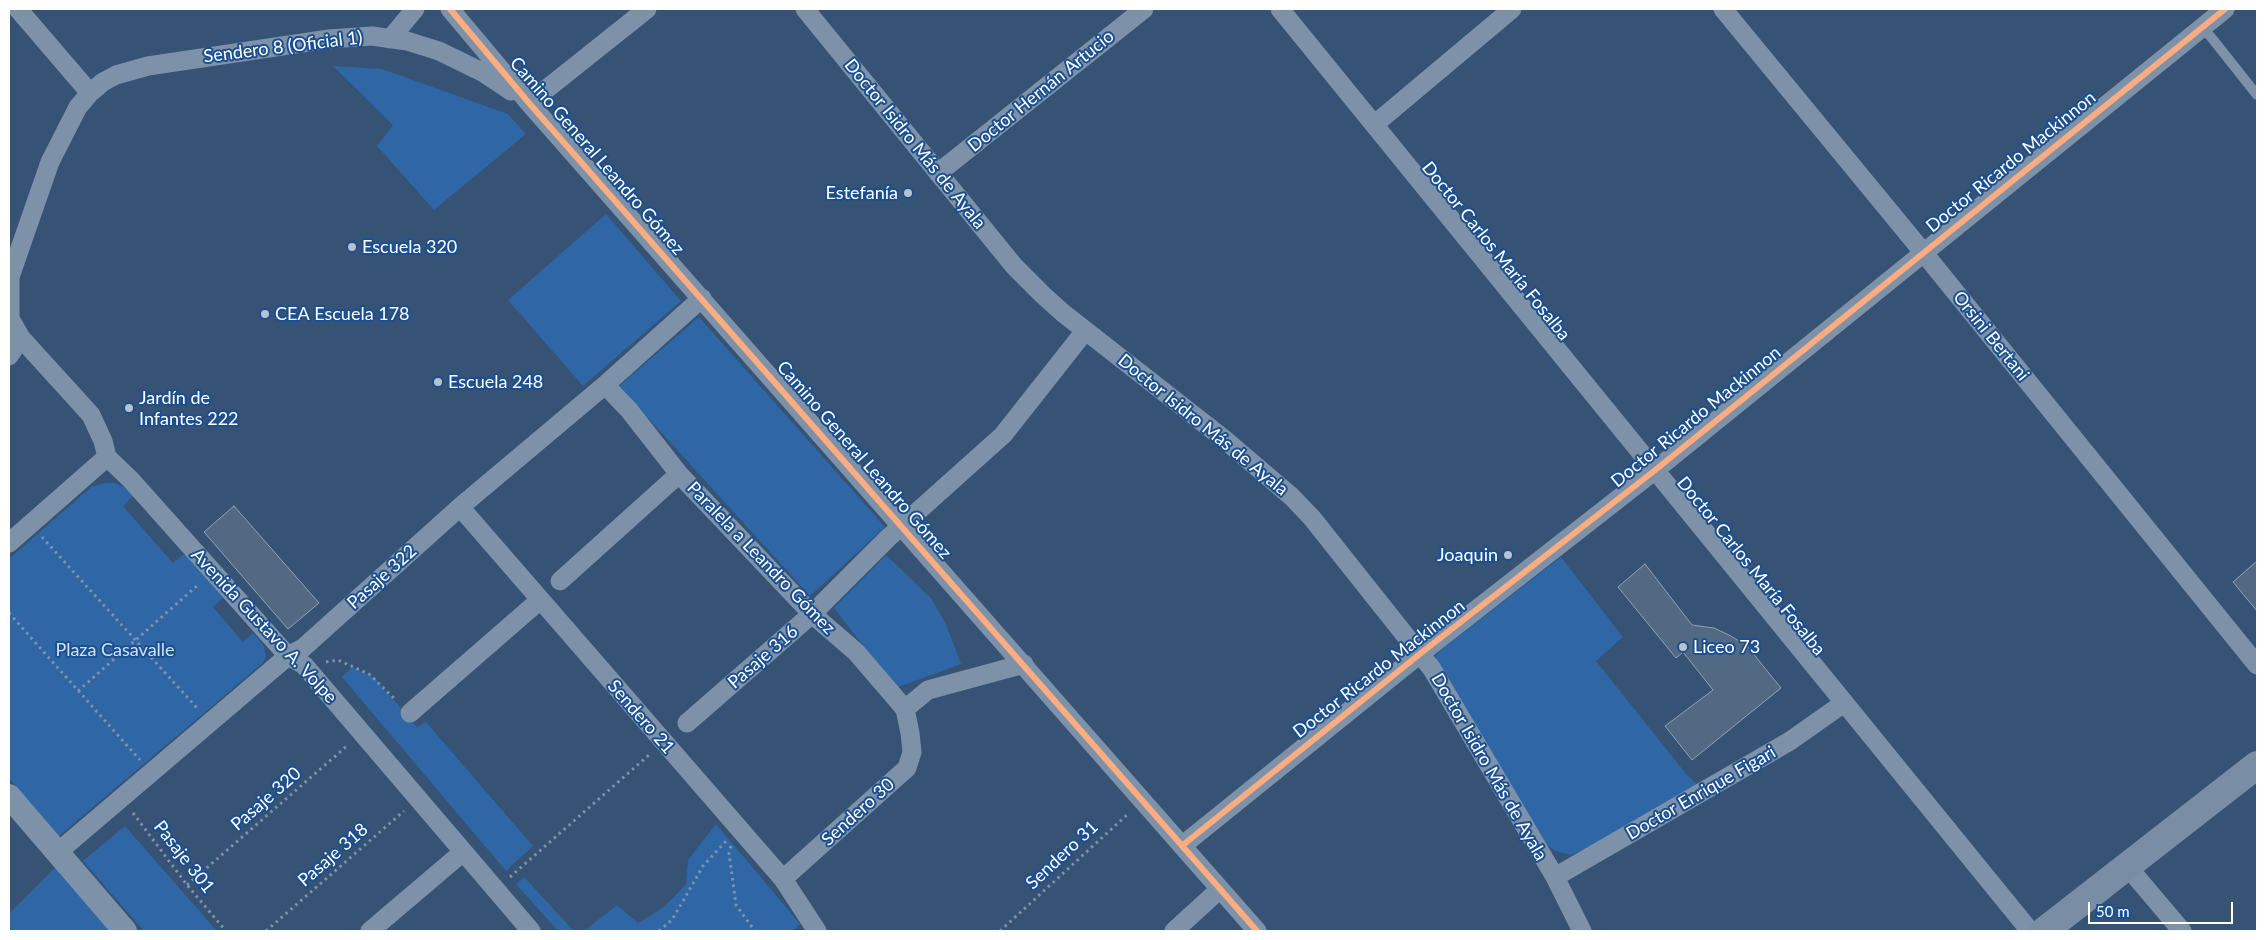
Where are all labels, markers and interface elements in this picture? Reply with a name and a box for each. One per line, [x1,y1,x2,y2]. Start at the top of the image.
street label: Doctor Hernán Artucio [964,25,1118,157]
street label: Sendero 8 (Oficial 1) [202,27,364,67]
street label: Camino General Leandro Gómez [505,53,689,259]
street label: Doctor Isidro Más de Ayala [840,55,990,233]
street label: Doctor Ricardo Mackinnon [1922,87,2100,237]
street label: Doctor Carlos María Fosalba [1417,157,1575,345]
place label: Estefanía [826,182,898,204]
marker: Estefanía [902,187,914,199]
place label: Escuela 320 [362,236,457,258]
marker: Escuela 320 [346,241,358,253]
street label: Orsini Bertani [1948,287,2034,385]
place label: CEA Escuela 178 [275,303,410,325]
marker: CEA Escuela 178 [259,308,271,320]
street label: Doctor Ricardo Mackinnon [1607,342,1785,492]
street label: Doctor Isidro Más de Ayala [1114,350,1292,500]
street label: Camino General Leandro Gómez [772,357,956,563]
place label: Escuela 248 [448,371,543,393]
marker: Escuela 248 [432,376,444,388]
place label: Jardín de Infantes 222 [139,387,239,429]
marker: Jardín de Infantes 222 [123,402,135,414]
street label: Doctor Carlos María Fosalba [1672,472,1830,660]
street label: Paralela a Leandro Gómez [682,477,840,639]
street label: Pasaje 322 [343,540,421,614]
street label: Avenida Gustavo A. Volpe [187,544,341,708]
place label: Joaquin [1437,544,1498,566]
marker: Joaquin [1502,549,1514,561]
street label: Doctor Ricardo Mackinnon [1289,595,1469,743]
street label: Pasaje 316 [723,621,803,693]
place label: Liceo 73 [1693,636,1760,658]
park label: Plaza Casavalle [55,639,175,661]
marker: Liceo 73 [1677,641,1689,653]
street label: Doctor Isidro Más de Ayala [1426,669,1552,865]
street label: Sendero 21 [603,676,679,758]
street label: Doctor Enrique Figari [1622,741,1780,845]
street label: Pasaje 320 [226,763,306,835]
street label: Sendero 30 [817,774,899,850]
street label: Pasaje 301 [149,816,219,898]
street label: Sendero 31 [1021,816,1103,894]
street label: Pasaje 318 [293,819,373,891]
scale bar [2091,892,2236,924]
text: 50 m [2096,902,2130,920]

